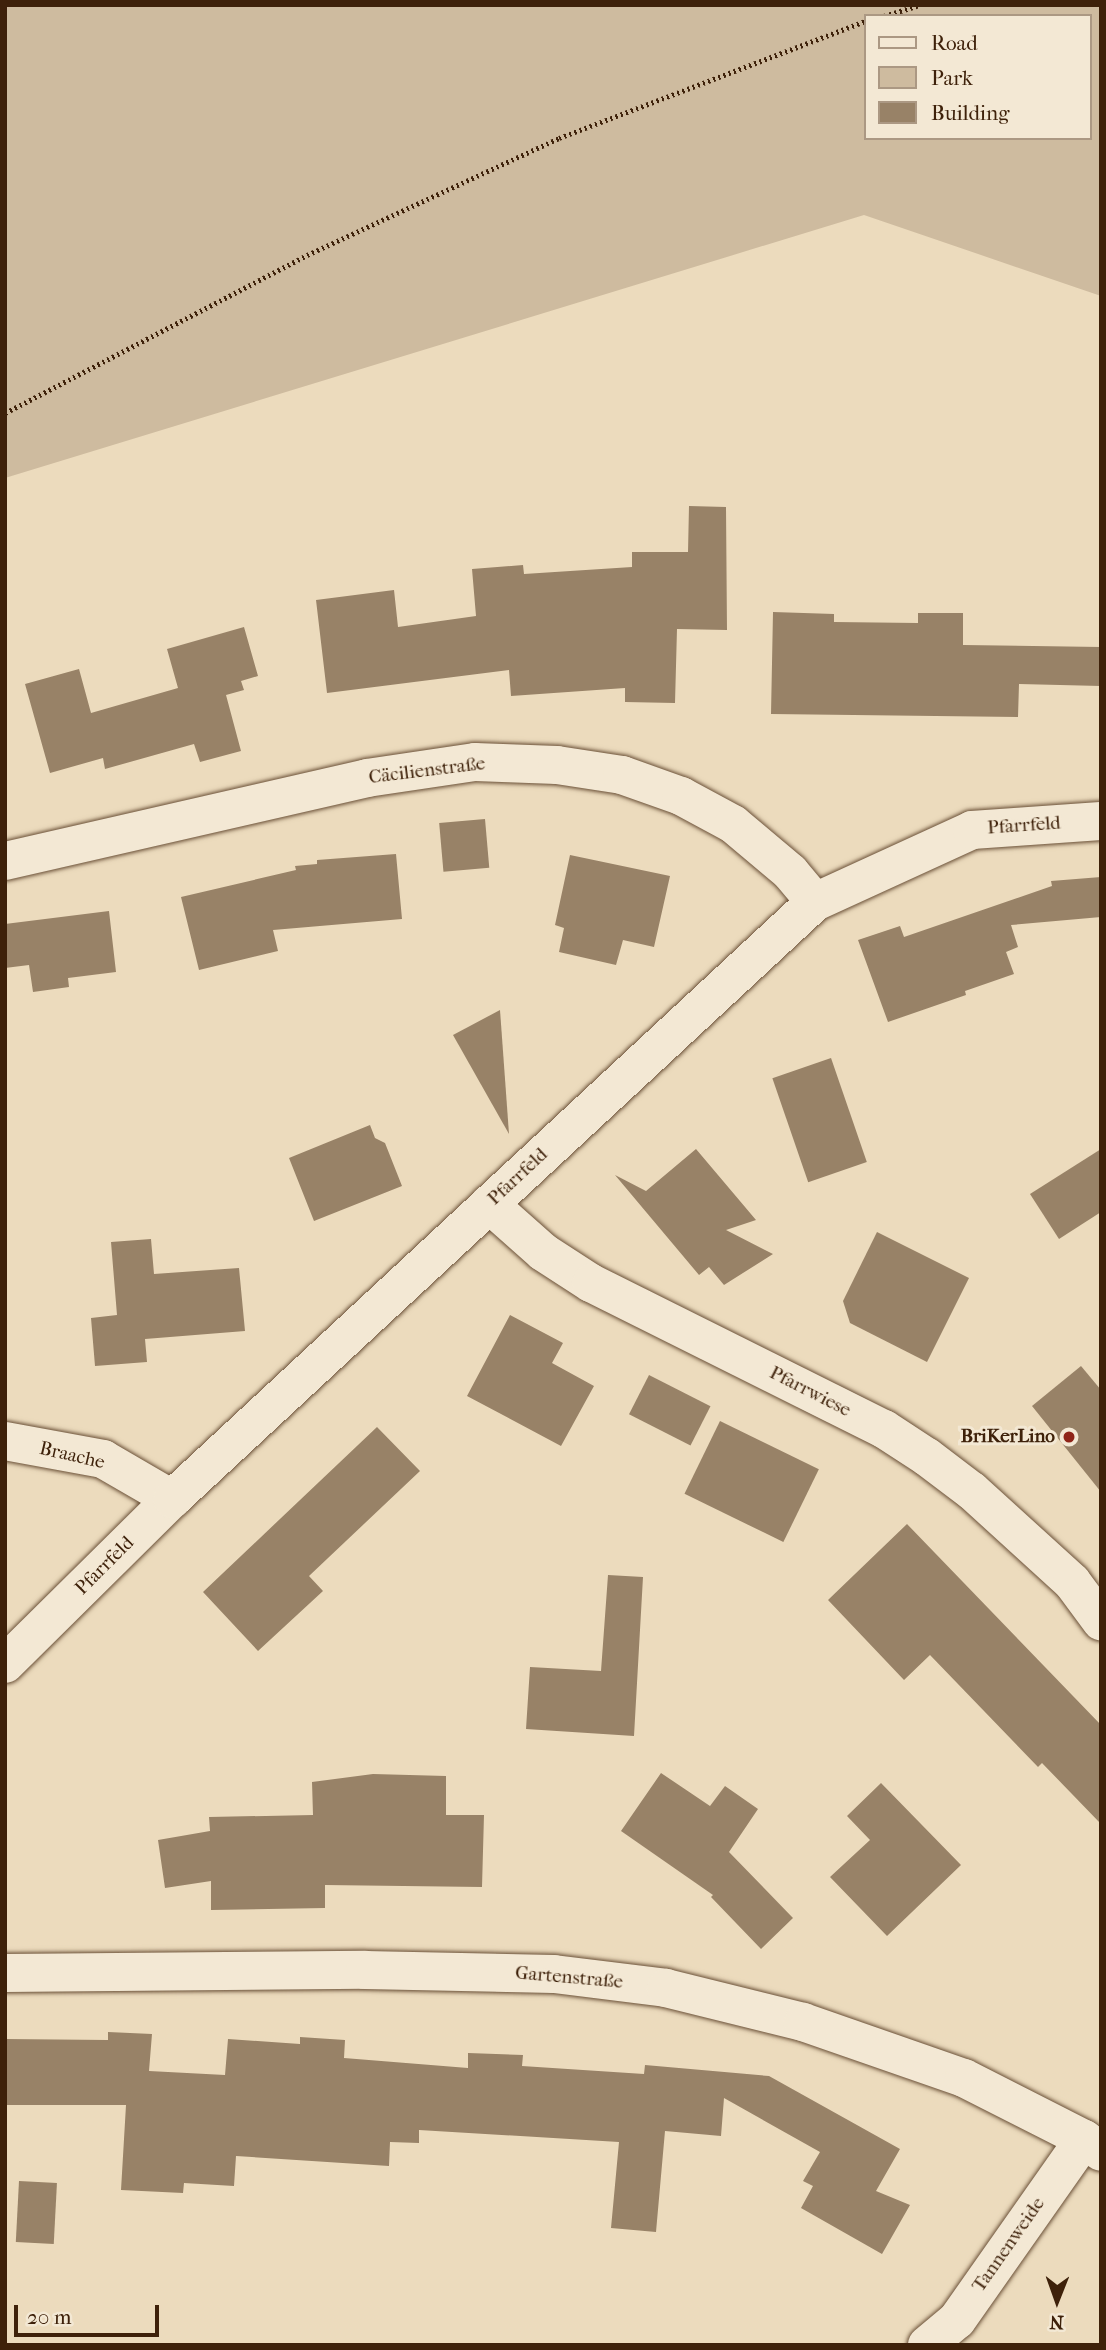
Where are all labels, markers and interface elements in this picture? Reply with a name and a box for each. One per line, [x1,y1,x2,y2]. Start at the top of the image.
legend [864,14,1092,140]
text: Road [931,31,978,55]
text: Park [931,66,973,90]
text: Building [931,101,1009,125]
street label: Cäcilienstraße [367,753,487,789]
street label: Pfarrfeld [987,812,1061,840]
street label: Pfarrfeld [483,1144,553,1210]
street label: Pfarrwiese [766,1362,854,1422]
place label: BriKerLino [961,1426,1055,1448]
marker: BriKerLino [1061,1429,1077,1445]
street label: Braache [37,1437,107,1475]
street label: Pfarrfeld [71,1532,139,1600]
street label: Gartenstraße [514,1962,624,1994]
street label: Tannenweide [968,2193,1050,2297]
north arrow [1022,2266,1092,2336]
scale bar [18,2290,163,2334]
text: 20 m [27,2305,71,2329]
text: N [1049,2311,1064,2333]

